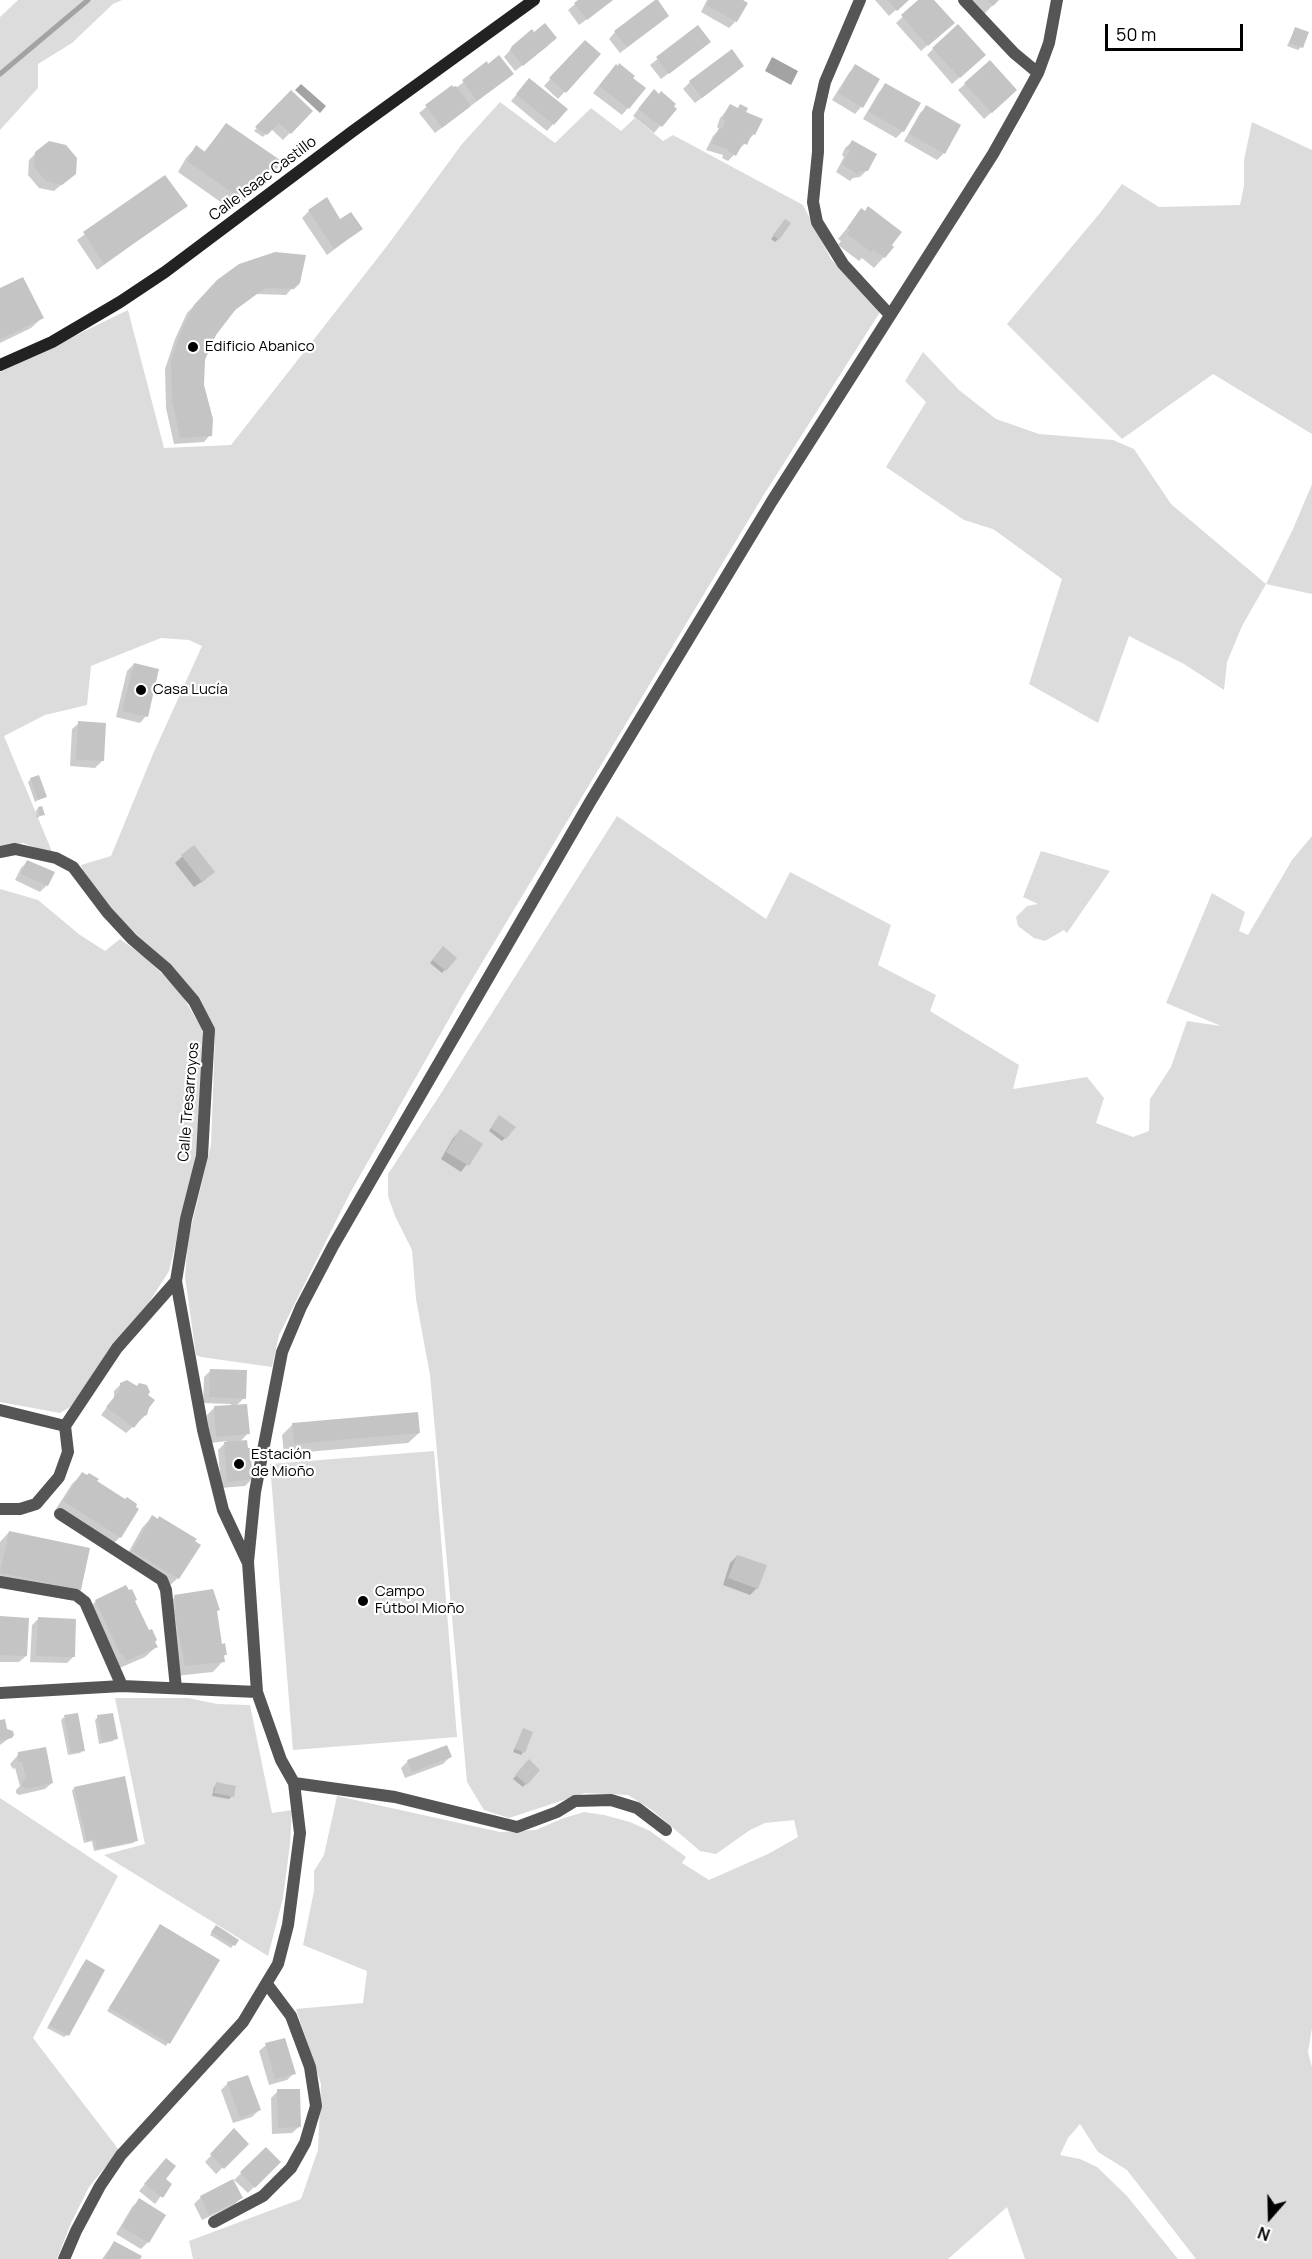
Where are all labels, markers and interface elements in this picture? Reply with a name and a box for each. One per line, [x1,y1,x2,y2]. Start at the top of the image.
scale bar [1108,12,1246,50]
text: 50 m [1116,22,1156,46]
street label: Calle Isaac Castillo [206,133,320,225]
place label: Edificio Abanico [205,338,315,356]
marker: Edificio Abanico [186,340,200,354]
place label: Casa Lucía [153,681,228,699]
marker: Casa Lucía [134,683,148,697]
street label: Calle Tresarroyos [175,1042,203,1162]
place label: Estación de Mioño [251,1446,314,1481]
marker: Estación de Mioño [232,1457,246,1471]
place label: Campo Fútbol Mioño [375,1583,464,1618]
marker: Campo Fútbol Mioño [356,1594,370,1608]
north arrow [1240,2187,1300,2247]
text: N [1255,2222,1273,2246]

